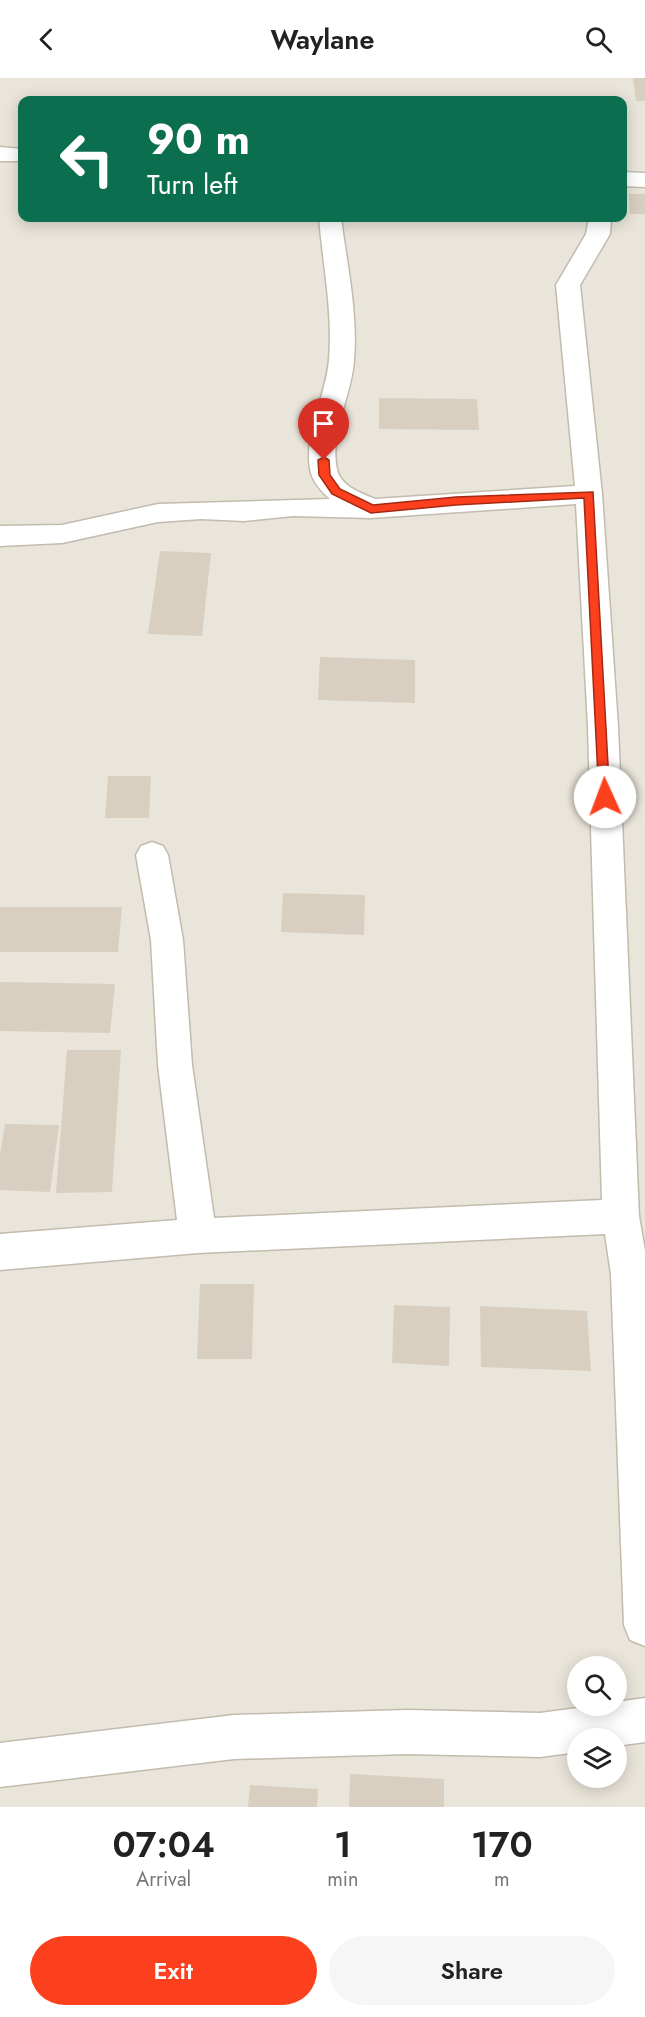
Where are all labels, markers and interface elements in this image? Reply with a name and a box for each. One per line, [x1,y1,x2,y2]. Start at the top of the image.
text: Waylane [271,20,374,59]
icon: back [30,23,63,56]
icon: search [582,23,615,56]
text: 90 m [147,109,250,170]
icon: left [48,120,126,198]
text: Turn left [147,165,237,204]
pin [298,398,349,460]
icon: arrive [307,407,340,440]
position arrow [573,765,637,829]
map controls [567,1656,627,1788]
button: search [567,1656,627,1716]
button: layers [567,1728,627,1788]
text: 07:04 [112,1818,215,1870]
text: 1 [334,1818,352,1870]
text: 170 [471,1818,533,1870]
text: Arrival [136,1865,191,1894]
text: min [327,1865,358,1894]
text: m [494,1865,510,1894]
button: Exit [30,1936,317,2005]
button: Share [329,1936,615,2005]

